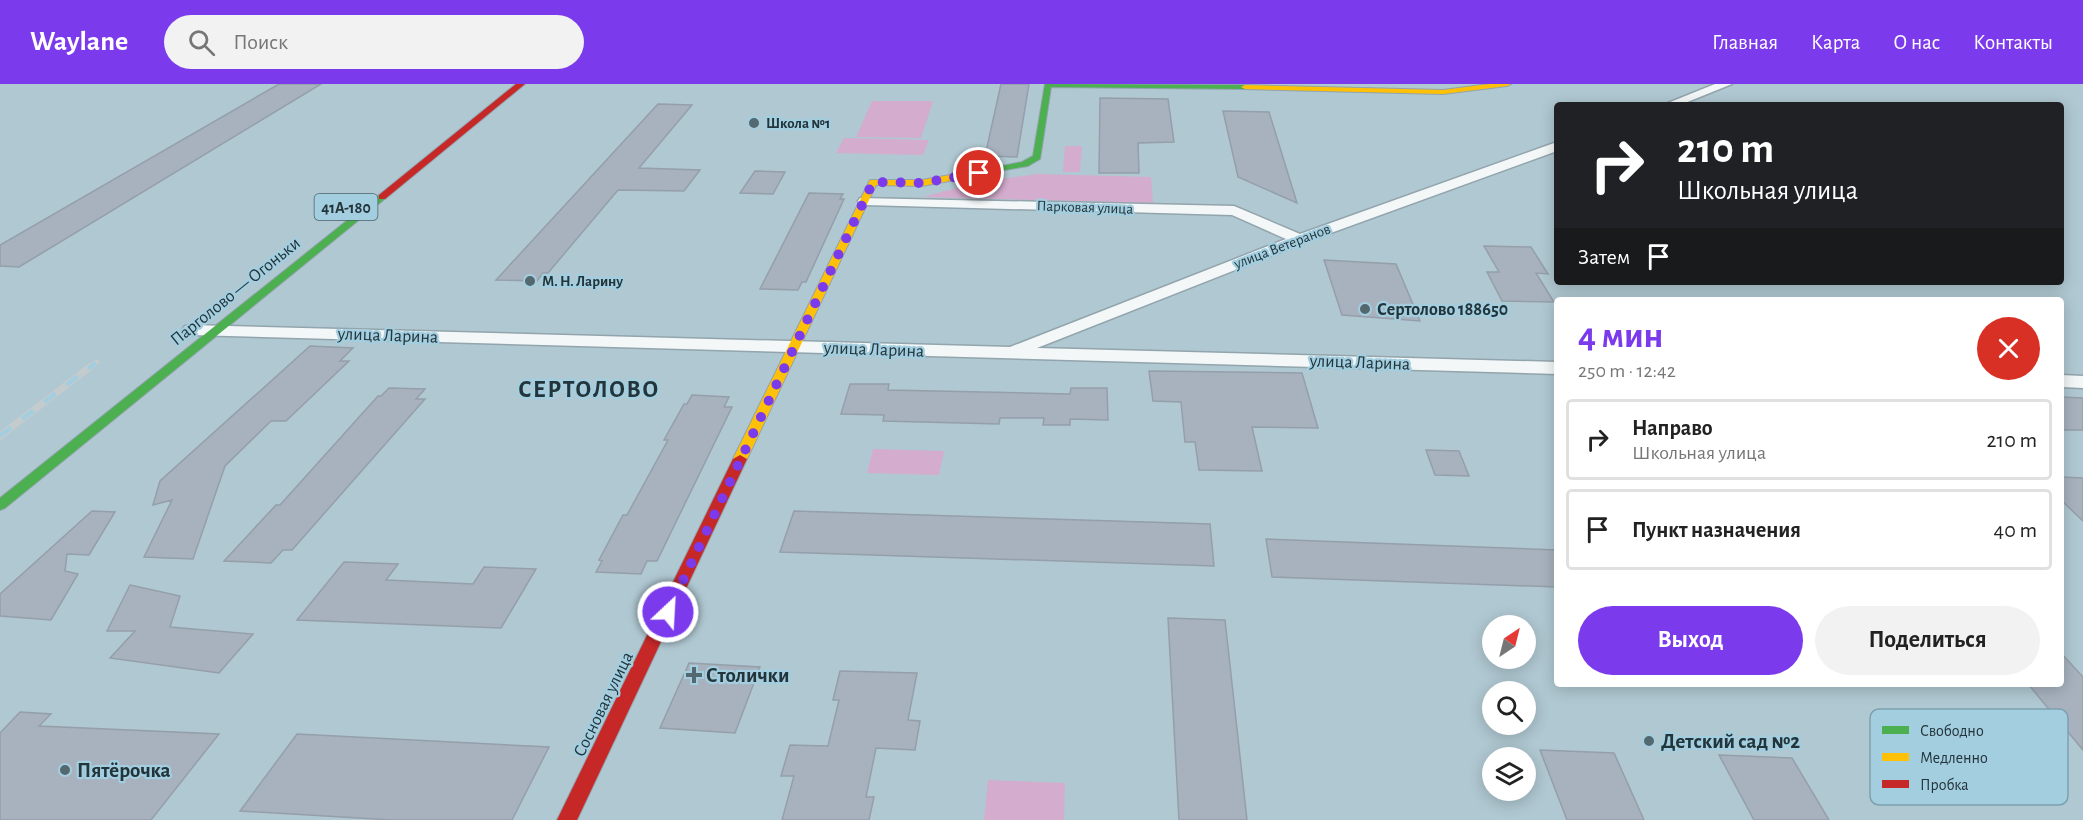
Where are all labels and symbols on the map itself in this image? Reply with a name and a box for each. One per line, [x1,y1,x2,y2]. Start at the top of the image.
marker: Школа №1 [747,116,761,130]
place label: Школа №1 [766,116,830,131]
pin [953,147,1004,198]
road number: 41А-180 [314,194,378,220]
street label: Парковая улица [1036,198,1134,217]
street label: улица Ветеранов [1231,221,1332,272]
street label: Парголово — Огоньки [167,234,304,349]
marker: М. Н. Ларину [523,274,537,288]
place label: М. Н. Ларину [542,274,623,289]
place label: Сертолово 188650 [1377,301,1508,319]
marker: Сертолово 188650 [1358,302,1372,316]
street label: улица Ларина [336,325,439,347]
street label: улица Ларина [822,339,925,361]
street label: улица Ларина [1308,352,1411,374]
district label: СЕРТОЛОВО [518,378,660,402]
position arrow [636,580,700,644]
north arrow [1482,615,1536,669]
street label: Сосновая улица [571,649,637,760]
place label: Столички [706,665,790,686]
marker: Столички [687,668,701,682]
legend [1870,709,2068,805]
text: Свободно [1920,723,1984,739]
place label: Детский сад №2 [1661,731,1800,752]
marker: Детский сад №2 [1642,734,1656,748]
text: Медленно [1920,750,1988,766]
place label: Пятёрочка [77,760,171,781]
marker: Пятёрочка [58,763,72,777]
text: Пробка [1920,777,1969,793]

